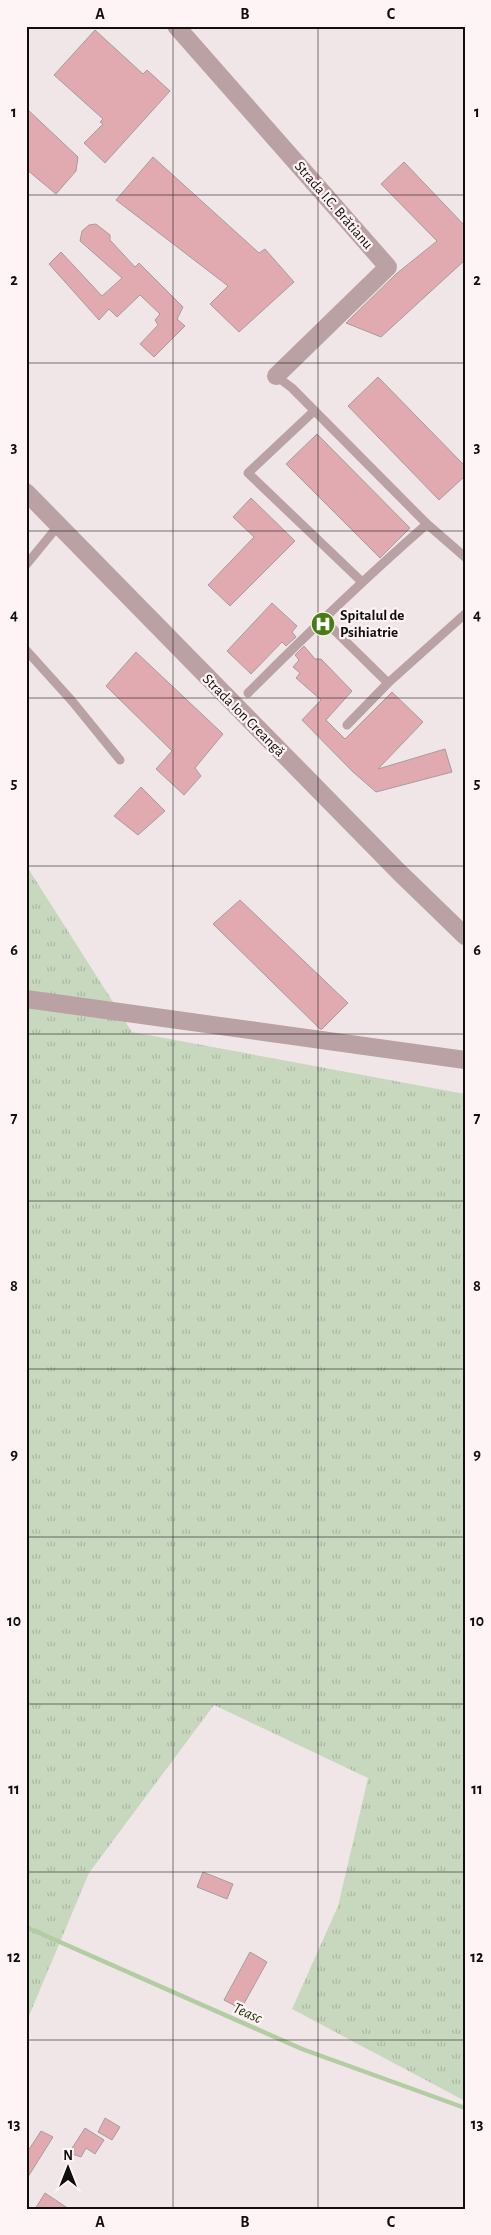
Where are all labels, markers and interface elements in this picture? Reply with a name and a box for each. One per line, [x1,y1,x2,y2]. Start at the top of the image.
text: A [95,6,105,22]
text: B [240,6,250,22]
text: C [387,6,396,22]
text: 1 [11,104,17,120]
text: 1 [474,104,480,120]
street label: Strada I.C. Brătianu [292,159,376,252]
text: 2 [10,272,18,288]
text: 2 [473,272,481,288]
text: 3 [11,439,18,455]
text: 3 [474,439,481,455]
text: 4 [10,607,18,623]
text: 4 [473,607,481,623]
place label: Spitalul de Psihiatrie [340,608,404,640]
hospital icon: Spitalul de Psihiatrie [310,611,336,637]
street label: Strada Ion Creangă [200,671,288,759]
text: 5 [11,775,18,791]
text: 5 [474,775,481,791]
text: 6 [10,942,18,958]
text: 6 [473,942,481,958]
text: 7 [11,1110,18,1126]
text: 7 [474,1110,481,1126]
text: 8 [10,1278,18,1294]
text: 8 [473,1278,481,1294]
text: 9 [10,1446,18,1462]
text: 9 [473,1446,481,1462]
text: 10 [7,1613,21,1629]
text: 10 [470,1613,484,1629]
text: 11 [8,1781,20,1797]
text: 11 [471,1781,483,1797]
text: 12 [7,1949,21,1965]
text: 12 [470,1949,484,1965]
water label: Teasc [231,2000,265,2027]
text: 13 [8,2116,20,2132]
text: 13 [471,2116,483,2132]
north arrow [42,2142,92,2192]
text: N [63,2149,73,2163]
text: A [95,2214,105,2230]
text: B [240,2214,250,2230]
text: C [387,2214,396,2230]

